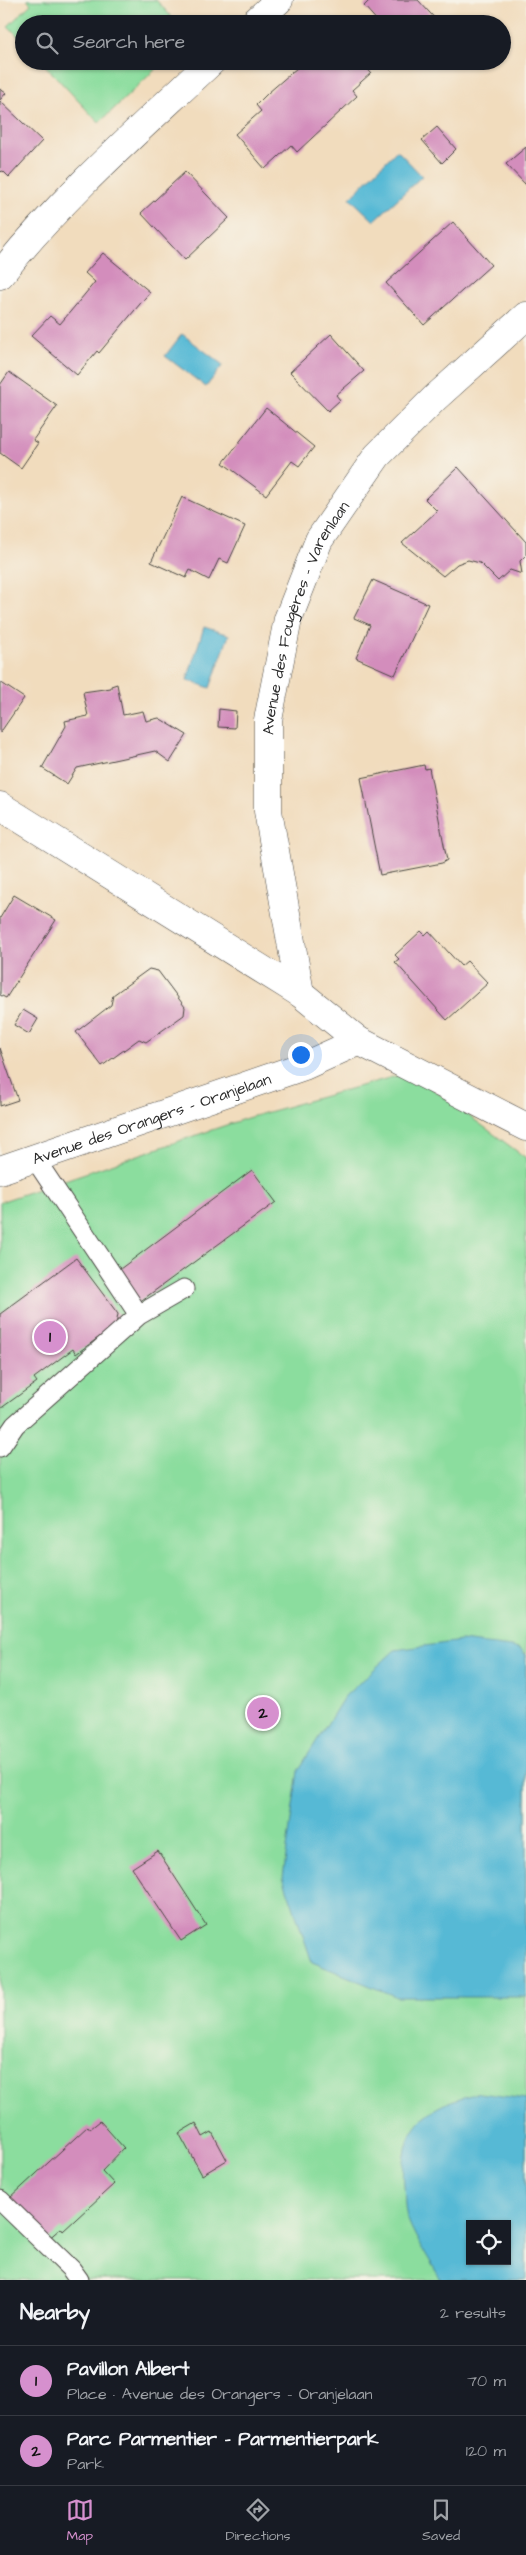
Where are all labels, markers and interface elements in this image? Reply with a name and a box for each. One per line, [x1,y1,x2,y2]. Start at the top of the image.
search box [15,15,511,70]
icon: search [33,29,61,57]
text: Search here [73,29,185,56]
street label: Avenue des Fougères - Varenlaan [258,497,355,735]
your location [288,1042,314,1068]
street label: Avenue des Orangers - Oranjelaan [29,1068,274,1170]
pin: 1 [34,1318,66,1356]
pin: 2 [247,1694,279,1732]
map controls [466,2220,511,2265]
button: locate [466,2220,511,2265]
text: Nearby [20,2298,90,2327]
text: 2 results [440,2302,506,2324]
text: Pavillon Albert [67,2356,190,2383]
text: 1 [35,2370,37,2392]
text: 70 m [467,2370,506,2392]
text: Place · Avenue des Orangers - Oranjelaan [67,2383,373,2405]
text: Parc Parmentier - Parmentierpark [67,2426,379,2453]
text: 2 [31,2440,41,2462]
text: 120 m [466,2440,506,2462]
text: Park [67,2453,104,2475]
tab: Map [66,2496,94,2546]
tab: Directions [225,2496,290,2546]
tab: Saved [422,2496,460,2546]

